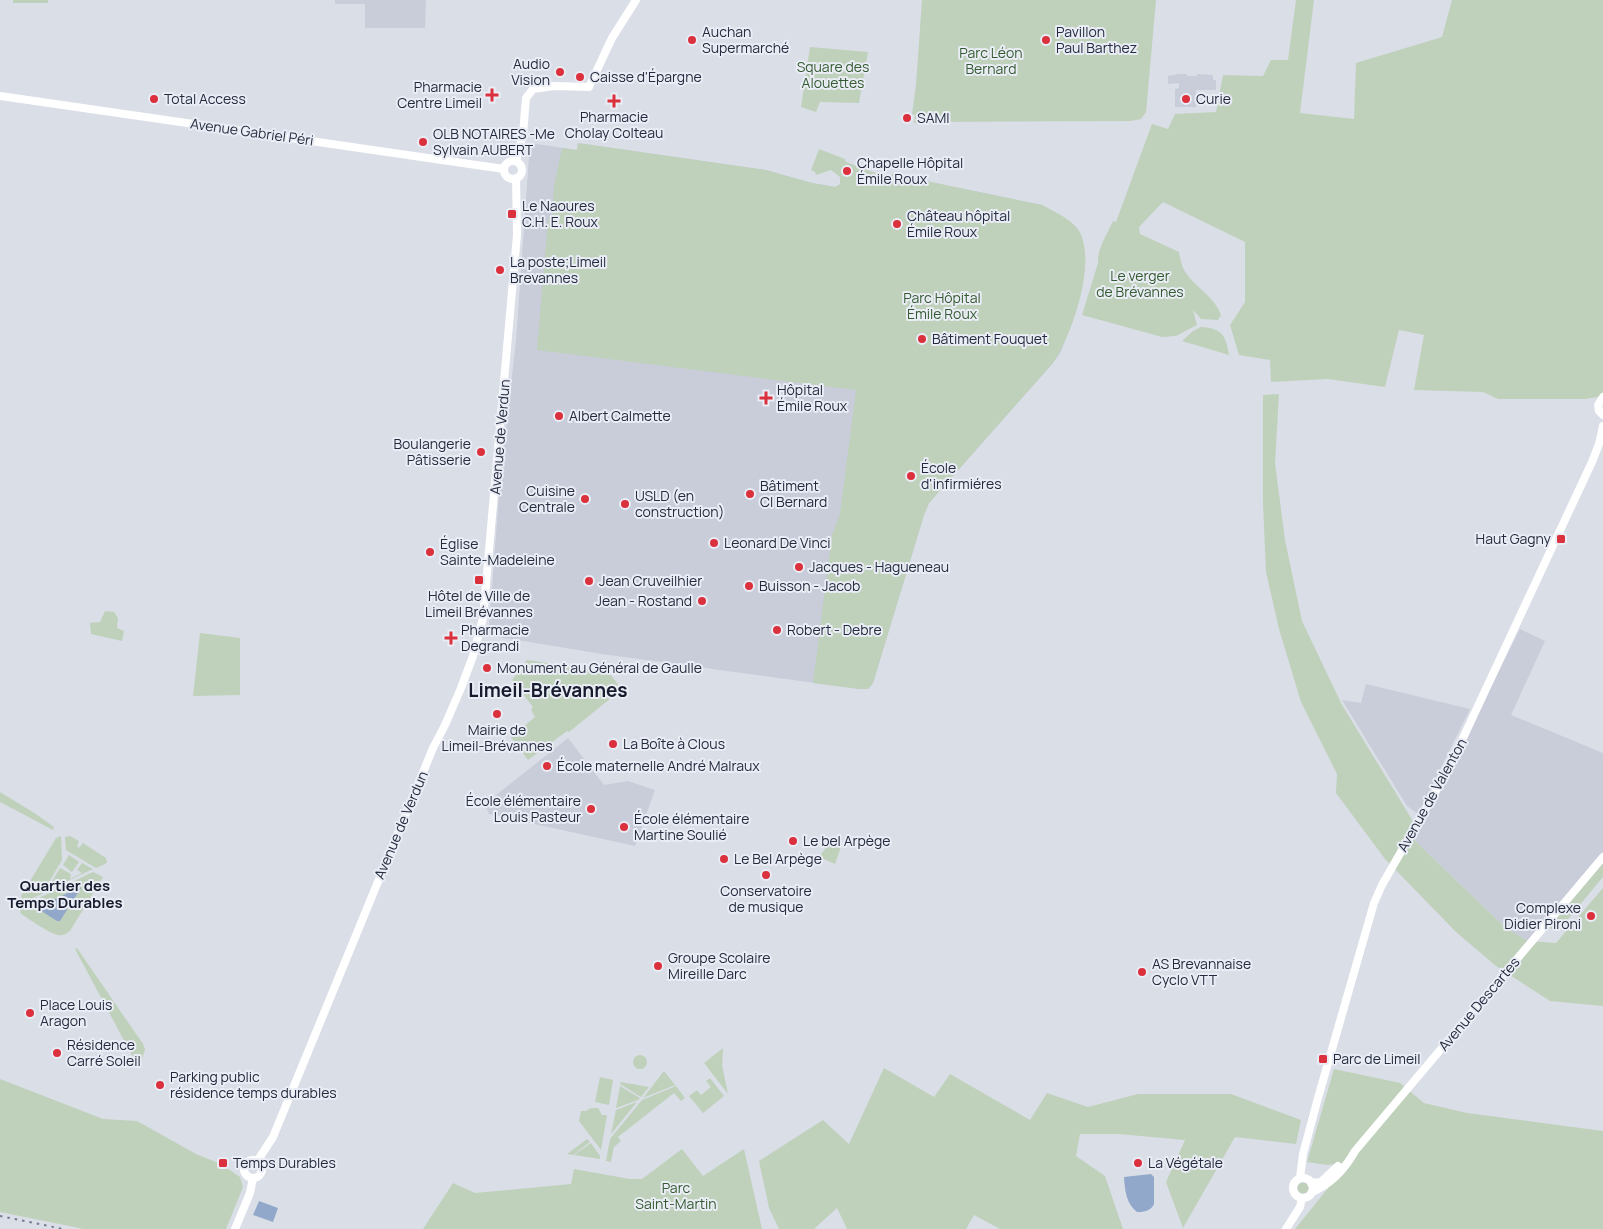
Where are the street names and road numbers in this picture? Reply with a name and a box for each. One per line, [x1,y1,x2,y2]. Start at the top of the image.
street label: Avenue Gabriel Péri [189,113,315,150]
street label: Avenue de Verdun [485,379,514,495]
street label: Avenue de Valenton [1392,735,1471,855]
street label: Avenue de Verdun [369,768,432,882]
street label: Avenue Descartes [1434,953,1524,1055]

